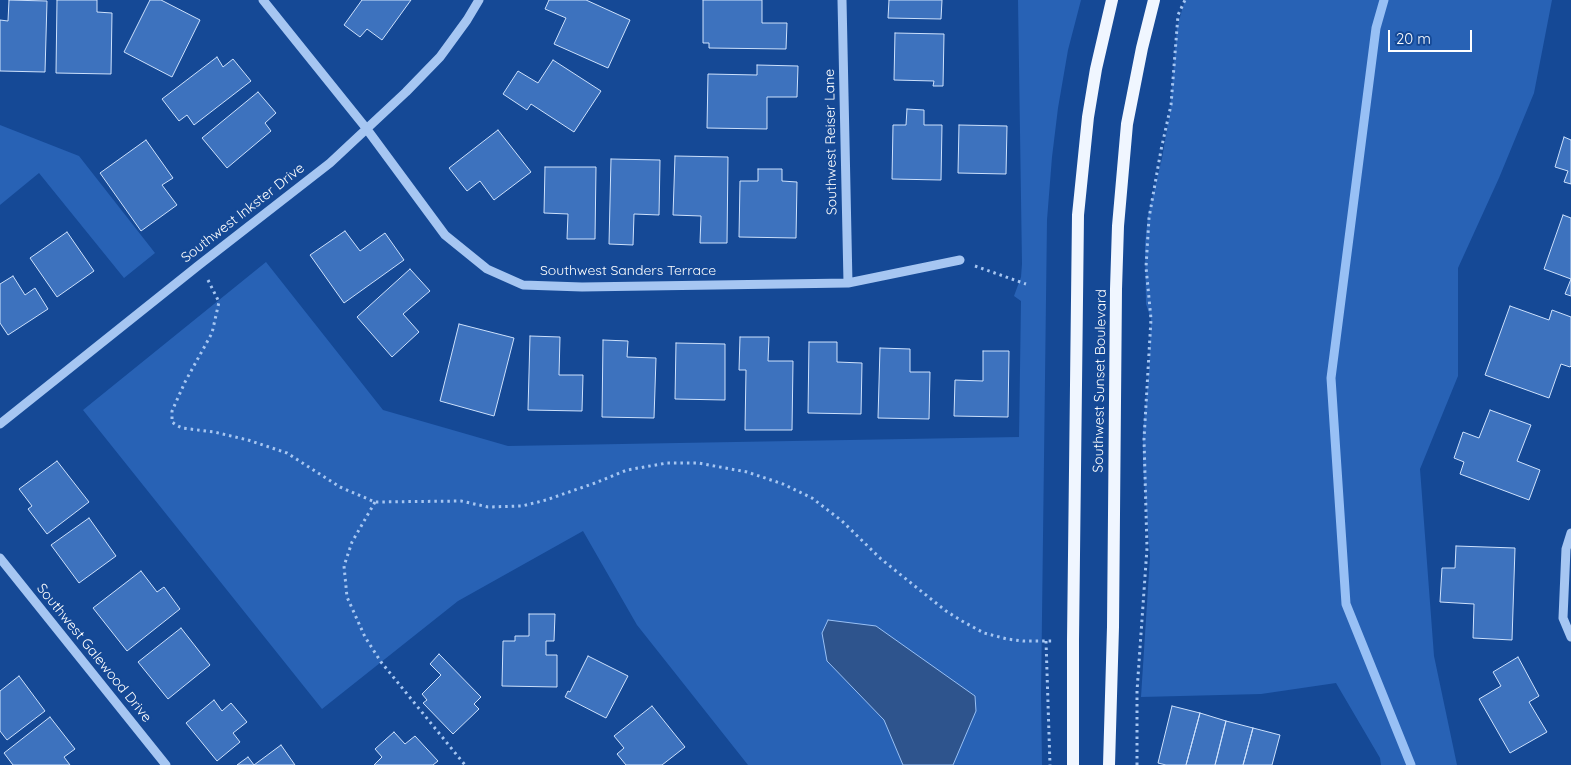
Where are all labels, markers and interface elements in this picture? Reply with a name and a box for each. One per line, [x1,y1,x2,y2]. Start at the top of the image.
scale bar [1391,20,1475,52]
text: 20 m [1396,29,1431,48]
street label: Southwest Reiser Lane [821,69,841,215]
street label: Southwest Inkster Drive [178,160,308,266]
street label: Southwest Sanders Terrace [540,263,716,279]
street label: Southwest Sunset Boulevard [1090,289,1110,473]
street label: Southwest Galewood Drive [33,580,155,726]

